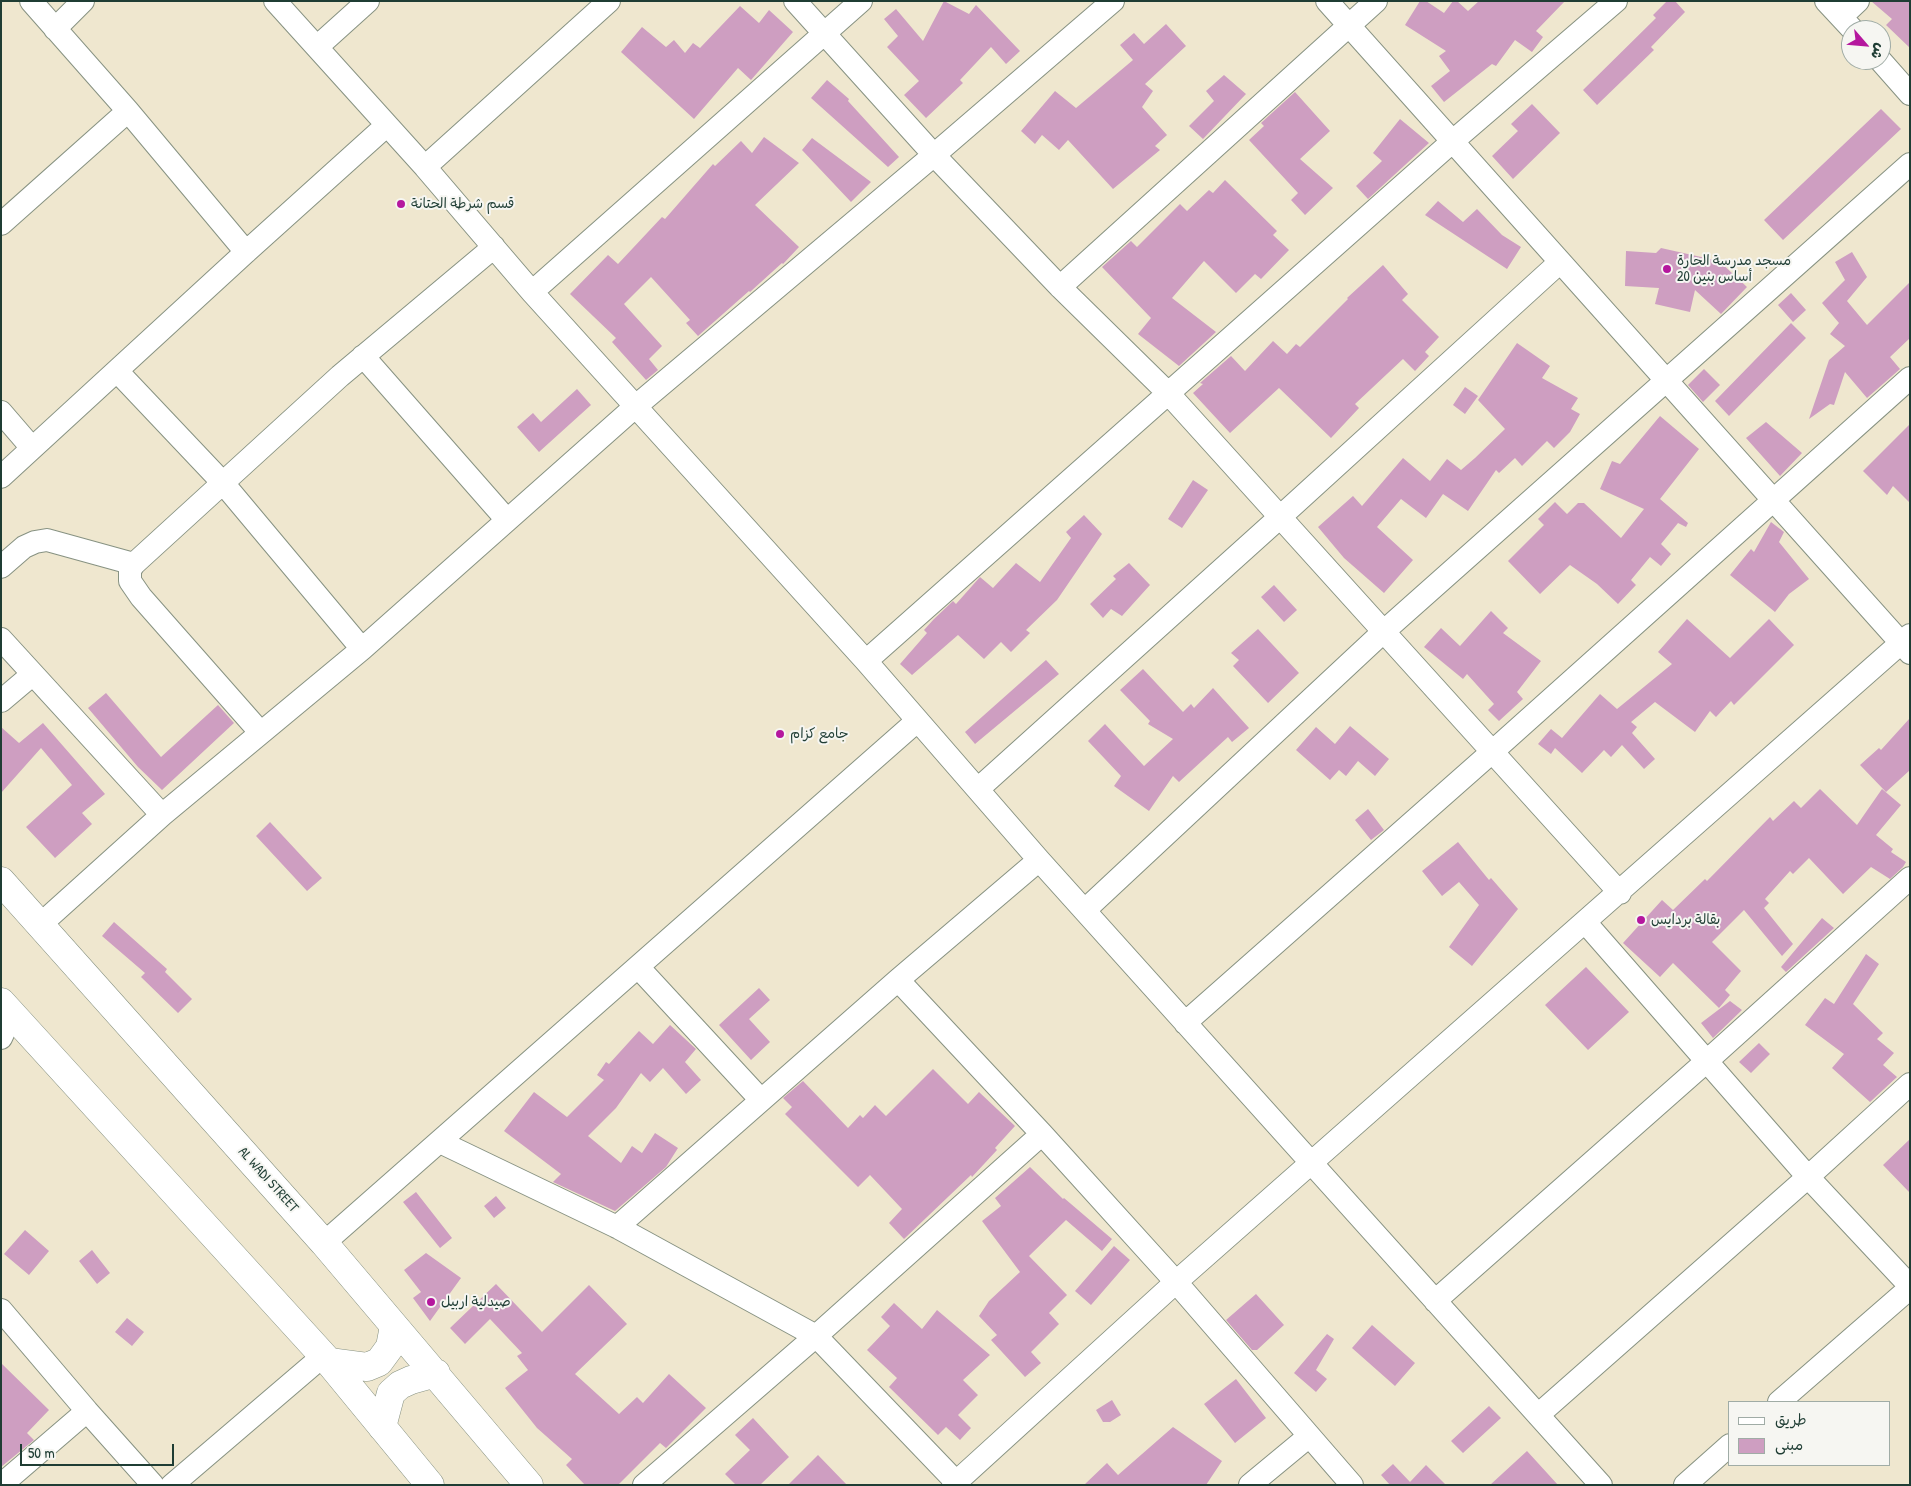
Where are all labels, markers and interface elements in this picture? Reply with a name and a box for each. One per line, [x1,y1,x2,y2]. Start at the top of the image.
north arrow [1841,20,1891,70]
text: ش [1867,40,1891,63]
place label: قسم شرطة الحتانة [411,196,514,212]
marker: قسم شرطة الحتانة [395,198,407,210]
place label: مسجد مدرسة الحارة 20 أساس بنين [1677,253,1791,286]
marker: مسجد مدرسة الحارة 20 أساس بنين [1661,263,1673,275]
place label: جامع كزام [790,726,848,742]
marker: جامع كزام [774,728,786,740]
place label: بقالة بردايس [1651,912,1720,928]
marker: بقالة بردايس [1635,914,1647,926]
street label: AL WADI STREET [234,1144,302,1216]
place label: صيدلية اربيل [441,1294,511,1310]
marker: صيدلية اربيل [425,1296,437,1308]
legend [1728,1401,1891,1466]
text: طريق [1775,1409,1807,1430]
scale bar [22,1434,176,1466]
text: مبنى [1775,1434,1803,1455]
text: 50 m [28,1442,55,1463]

